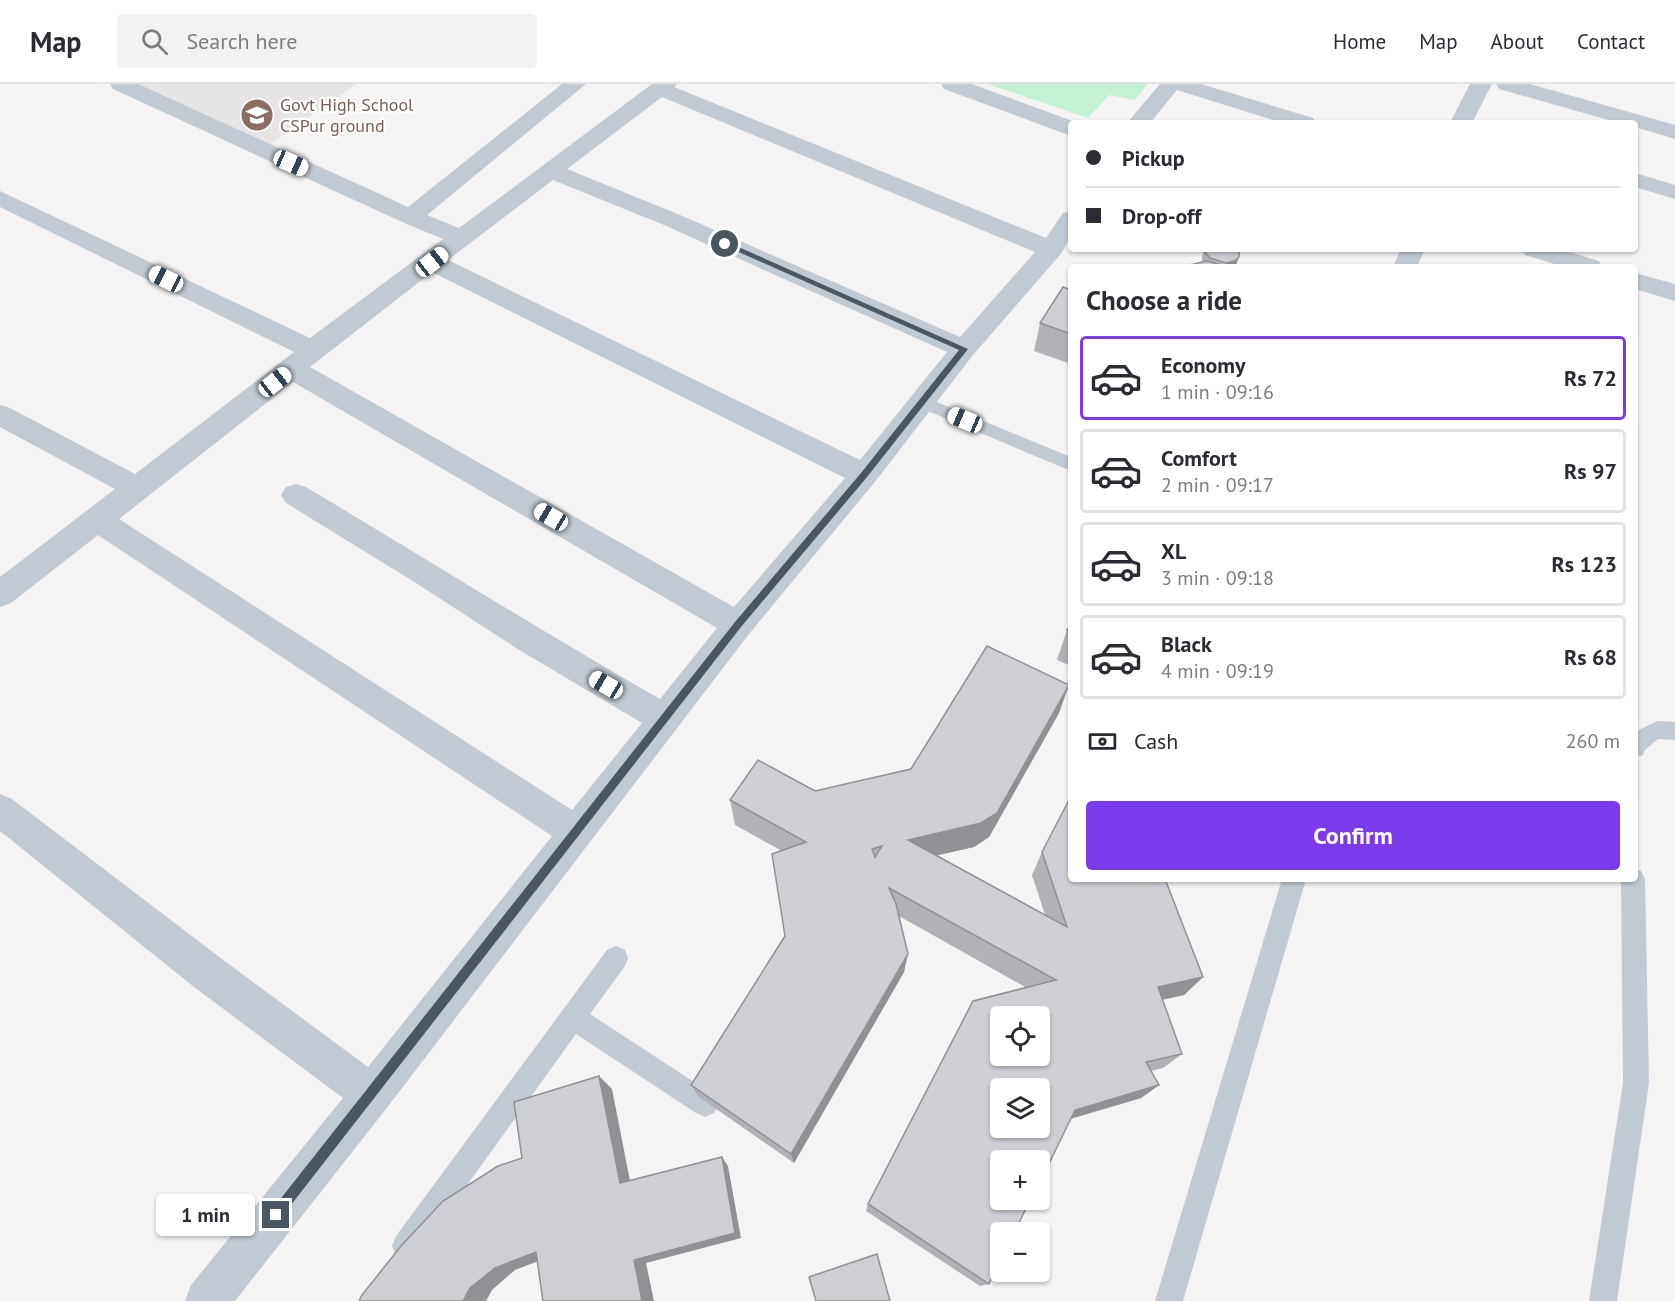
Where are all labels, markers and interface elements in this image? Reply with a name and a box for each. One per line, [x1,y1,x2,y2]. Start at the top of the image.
search box [117,14,537,68]
text: Map [30,23,81,60]
icon: search [138,25,171,58]
text: Search here [186,27,297,55]
text: Home [1333,28,1386,55]
text: Map [1419,28,1458,55]
text: About [1491,28,1544,55]
text: Contact [1577,28,1645,55]
place label: Govt High School CSPur ground [280,93,414,137]
school or university icon: Govt High School CSPur ground [239,97,275,133]
text: Pickup [1122,144,1185,172]
car [271,147,311,179]
text: Drop-off [1122,202,1201,230]
route start [711,230,738,257]
car [412,244,452,280]
car [146,263,186,295]
text: Choose a ride [1086,283,1242,317]
icon: car [1089,351,1143,405]
text: Economy [1161,351,1245,379]
car [255,364,295,400]
text: Rs 72 [1564,364,1617,392]
text: 1 min · 09:16 [1161,379,1274,405]
car [945,405,985,435]
icon: car [1089,444,1143,498]
text: Comfort [1161,444,1237,472]
text: Rs 97 [1564,457,1617,485]
text: 2 min · 09:17 [1161,472,1274,498]
car [531,500,571,534]
icon: car [1089,537,1143,591]
text: XL [1161,537,1186,565]
text: Rs 123 [1551,550,1617,578]
text: 3 min · 09:18 [1161,565,1274,591]
icon: car [1089,630,1143,684]
text: Black [1161,630,1212,658]
text: Rs 68 [1564,643,1617,671]
text: 4 min · 09:19 [1161,658,1274,684]
car [586,668,626,702]
icon: cash [1086,725,1119,758]
text: Cash [1134,727,1178,755]
text: 260 m [1566,728,1620,754]
button: Confirm [1086,801,1620,870]
map controls [990,1006,1050,1282]
button: locate [990,1006,1050,1066]
button: layers [990,1078,1050,1138]
button: + [990,1150,1050,1210]
callout: 1 min [156,1194,255,1236]
route end [262,1201,289,1228]
text: 1 min [181,1202,230,1228]
button: − [990,1222,1050,1282]

